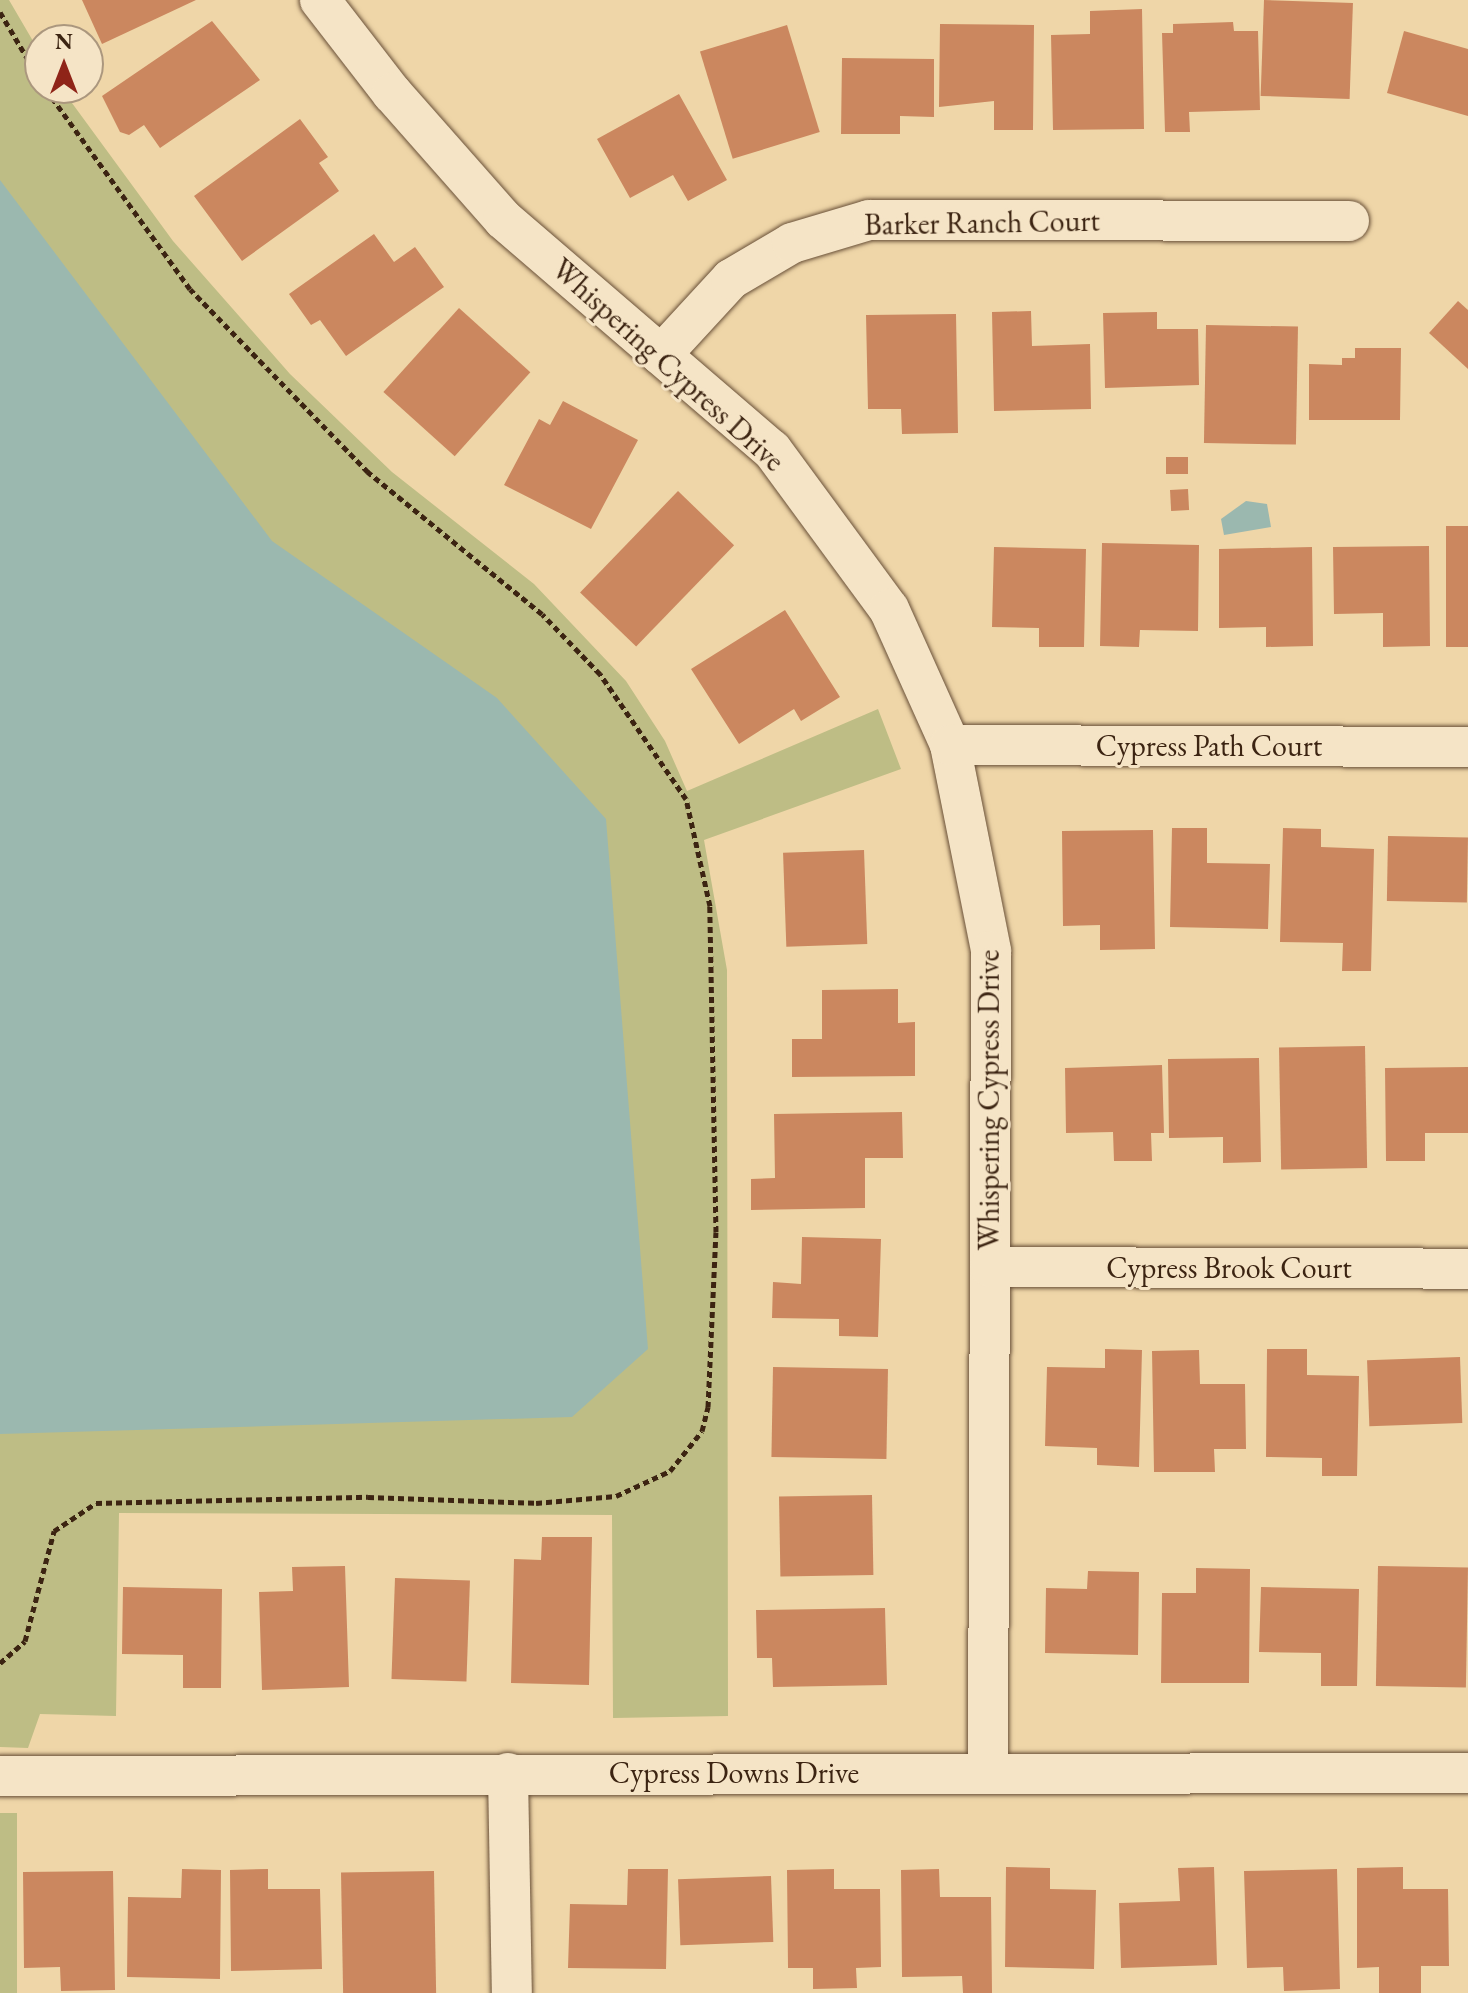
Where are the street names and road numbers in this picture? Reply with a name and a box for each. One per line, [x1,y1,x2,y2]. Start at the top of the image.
street label: Barker Ranch Court [864,203,1100,243]
street label: Whispering Cypress Drive [544,251,792,479]
street label: Cypress Path Court [1096,728,1322,764]
street label: Whispering Cypress Drive [971,950,1007,1250]
street label: Cypress Brook Court [1106,1250,1352,1286]
street label: Cypress Downs Drive [609,1755,859,1791]

